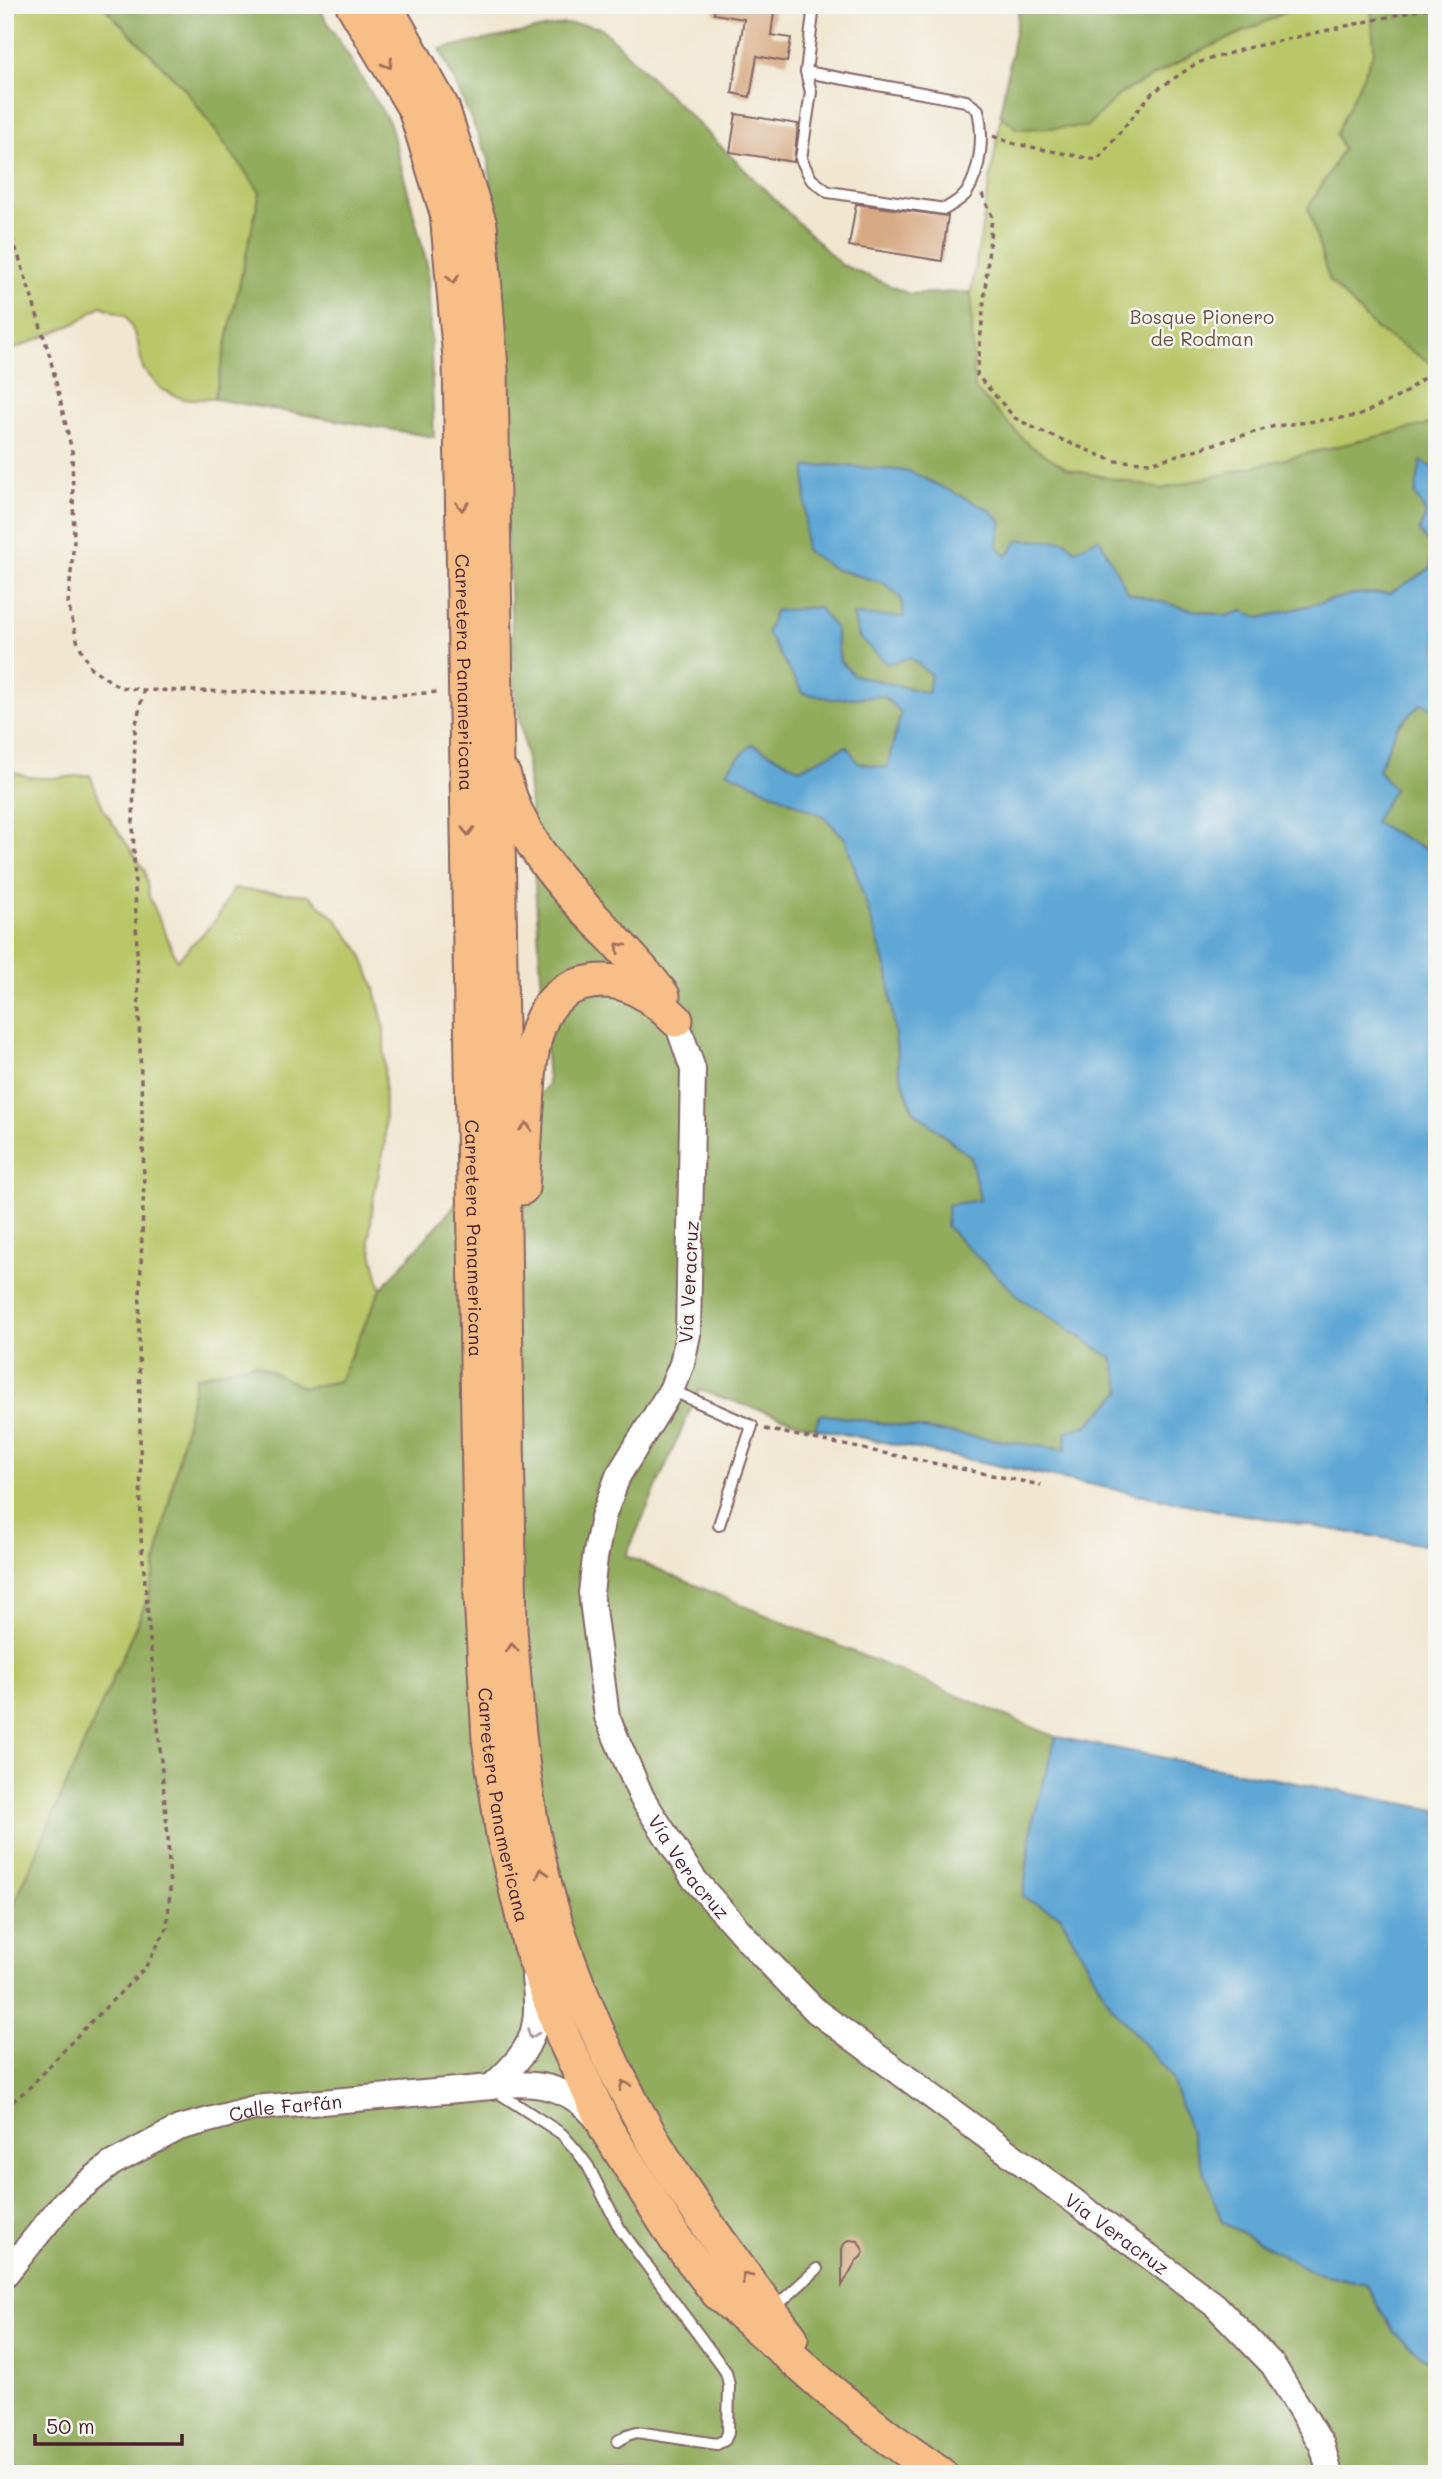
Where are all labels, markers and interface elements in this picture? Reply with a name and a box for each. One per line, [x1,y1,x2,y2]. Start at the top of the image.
one-way arrow [379,56,392,69]
one-way arrow [445,273,460,284]
park label: Bosque Pionero de Rodman [1130,304,1274,351]
one-way arrow [454,501,470,512]
street label: Carretera Panamericana [451,554,480,791]
one-way arrow [460,827,476,837]
one-way arrow [615,942,628,955]
street label: Carretera Panamericana [460,1119,489,1357]
one-way arrow [518,1121,533,1132]
street label: Vía Veracruz [672,1220,704,1344]
one-way arrow [505,1643,520,1654]
street label: Carretera Panamericana [474,1687,536,1924]
street label: Vía Veracruz [643,1810,736,1924]
one-way arrow [536,1868,551,1880]
one-way arrow [526,2027,540,2040]
one-way arrow [619,2080,633,2092]
street label: Calle Farfán [226,2088,343,2127]
street label: Vía Veracruz [1060,2186,1174,2280]
one-way arrow [741,2272,754,2285]
scale bar [35,2402,182,2446]
text: 50 m [46,2412,95,2439]

